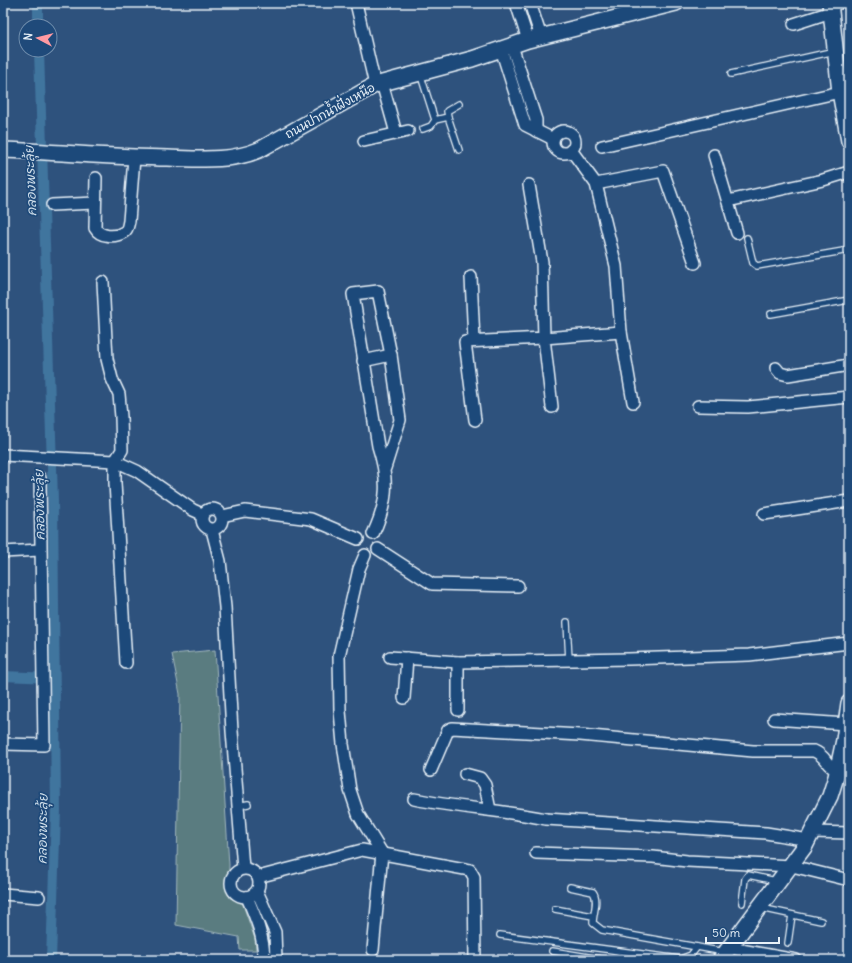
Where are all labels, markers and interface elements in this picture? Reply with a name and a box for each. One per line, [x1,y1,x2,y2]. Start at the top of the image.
north arrow [18,18,58,58]
text: N [21,32,35,41]
street label: ถนนปากน้ำฝั่งเหนือ [281,77,377,141]
water label: คลองพระลุ้ย [21,144,42,217]
water label: คลองพระลุ้ย [30,468,51,540]
water label: คลองพระลุ้ย [33,792,54,864]
scale bar [706,919,779,945]
text: 50 m [712,925,741,940]

